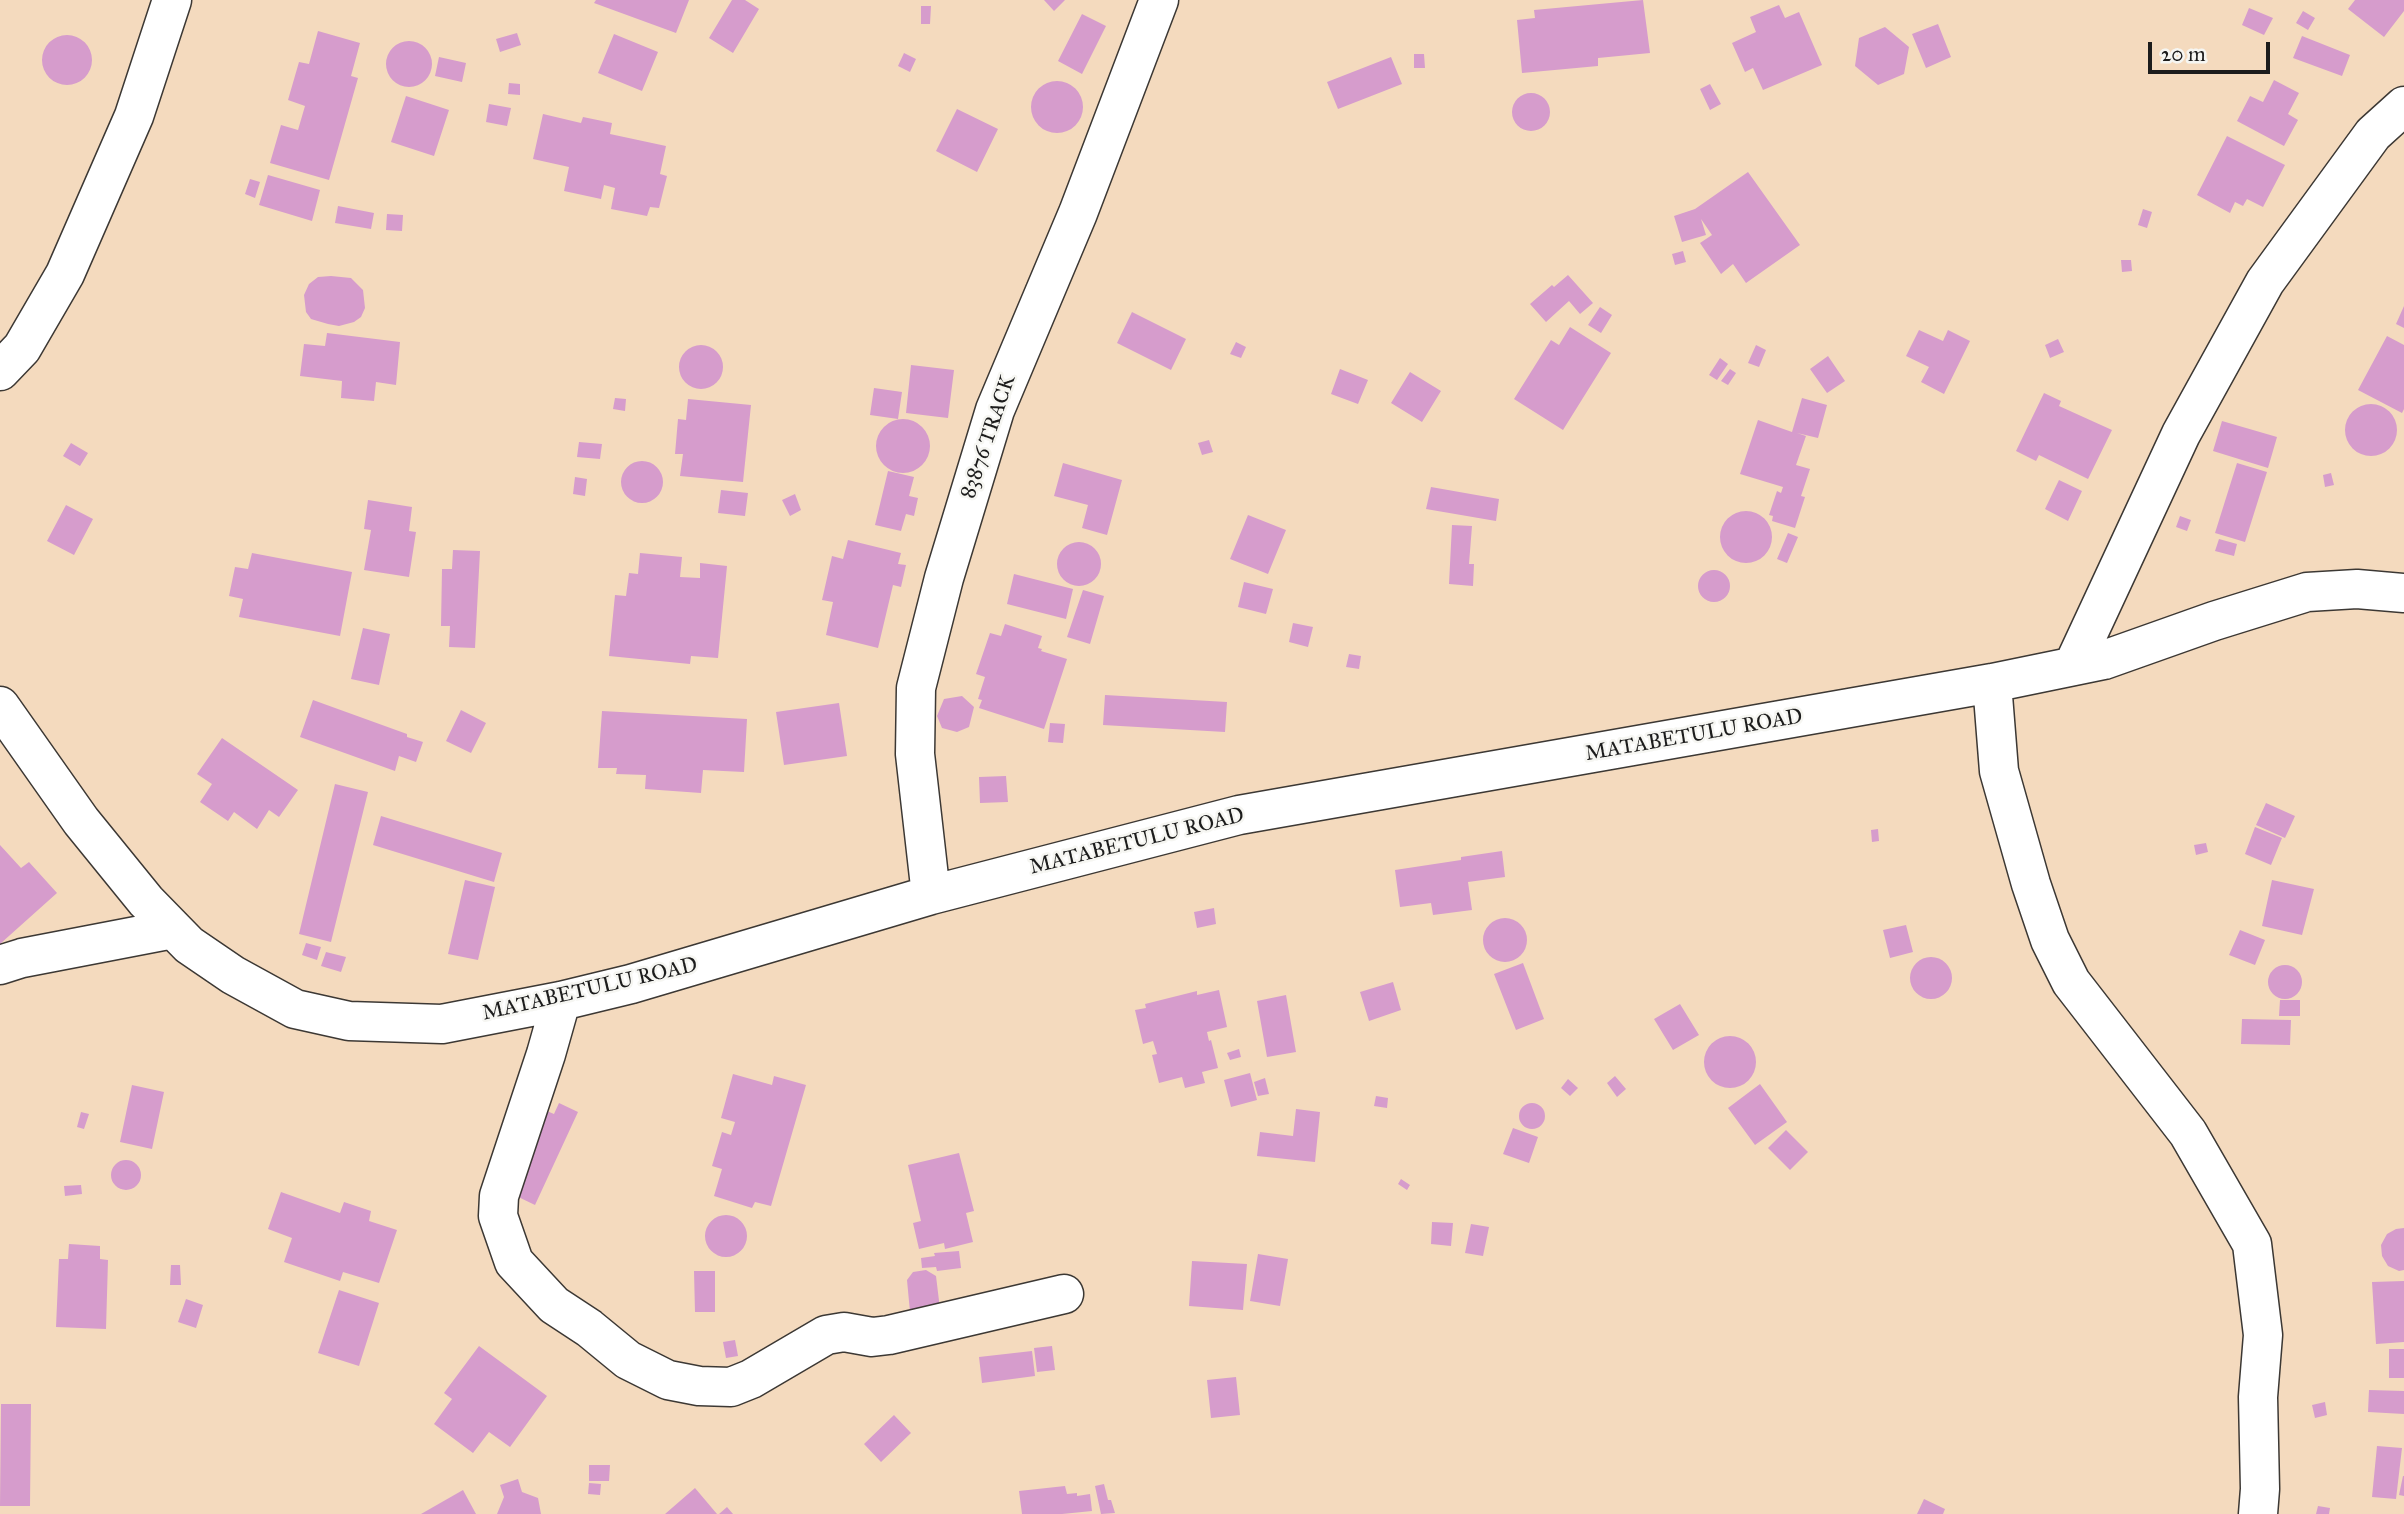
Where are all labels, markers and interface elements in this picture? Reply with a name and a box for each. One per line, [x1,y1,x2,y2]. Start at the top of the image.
scale bar [2152,28,2274,72]
text: 20 m [2161,41,2206,67]
street label: 83876 TRACK [956,372,1022,502]
street label: MATABETULU ROAD [1583,704,1805,768]
street label: MATABETULU ROAD [1027,803,1247,881]
street label: MATABETULU ROAD [480,953,700,1027]

